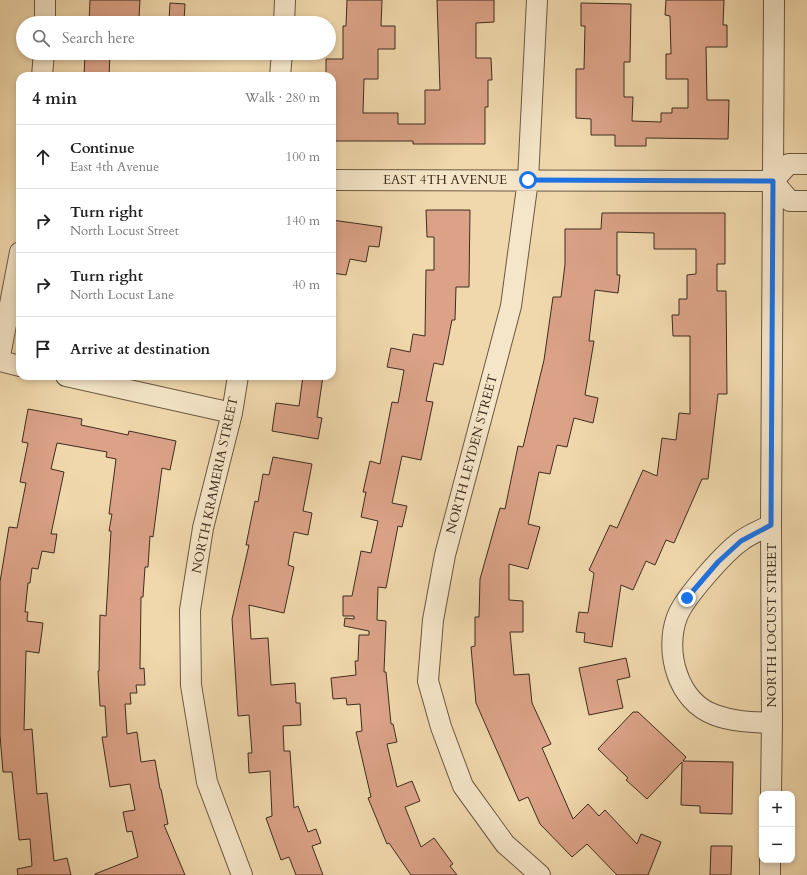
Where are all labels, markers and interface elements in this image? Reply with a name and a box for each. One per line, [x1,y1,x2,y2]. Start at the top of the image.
search box [16,16,336,60]
icon: search [30,27,52,49]
text: Search here [62,28,135,48]
text: 4 min [32,87,77,110]
text: Walk · 280 m [245,89,320,107]
text: Continue [70,138,135,158]
icon: ahead [32,146,54,168]
text: 100 m [286,148,320,166]
text: East 4th Avenue [70,158,159,176]
street label: EAST 4TH AVENUE [383,171,507,189]
route start [519,171,537,189]
text: Turn right [70,202,143,222]
icon: right [32,210,54,232]
text: 140 m [286,212,320,230]
text: North Locust Street [70,222,179,240]
text: Turn right [70,266,143,286]
icon: right [32,274,54,296]
text: 40 m [292,276,320,294]
text: North Locust Lane [70,286,174,304]
icon: arrive [32,338,54,360]
text: Arrive at destination [70,339,210,359]
street label: NORTH LEYDEN STREET [442,372,502,536]
street label: NORTH KRAMERIA STREET [187,395,243,575]
street label: NORTH LOCUST STREET [763,542,781,708]
route end [678,589,696,607]
map controls [759,791,795,863]
button: + [759,791,795,827]
button: − [759,827,795,863]

